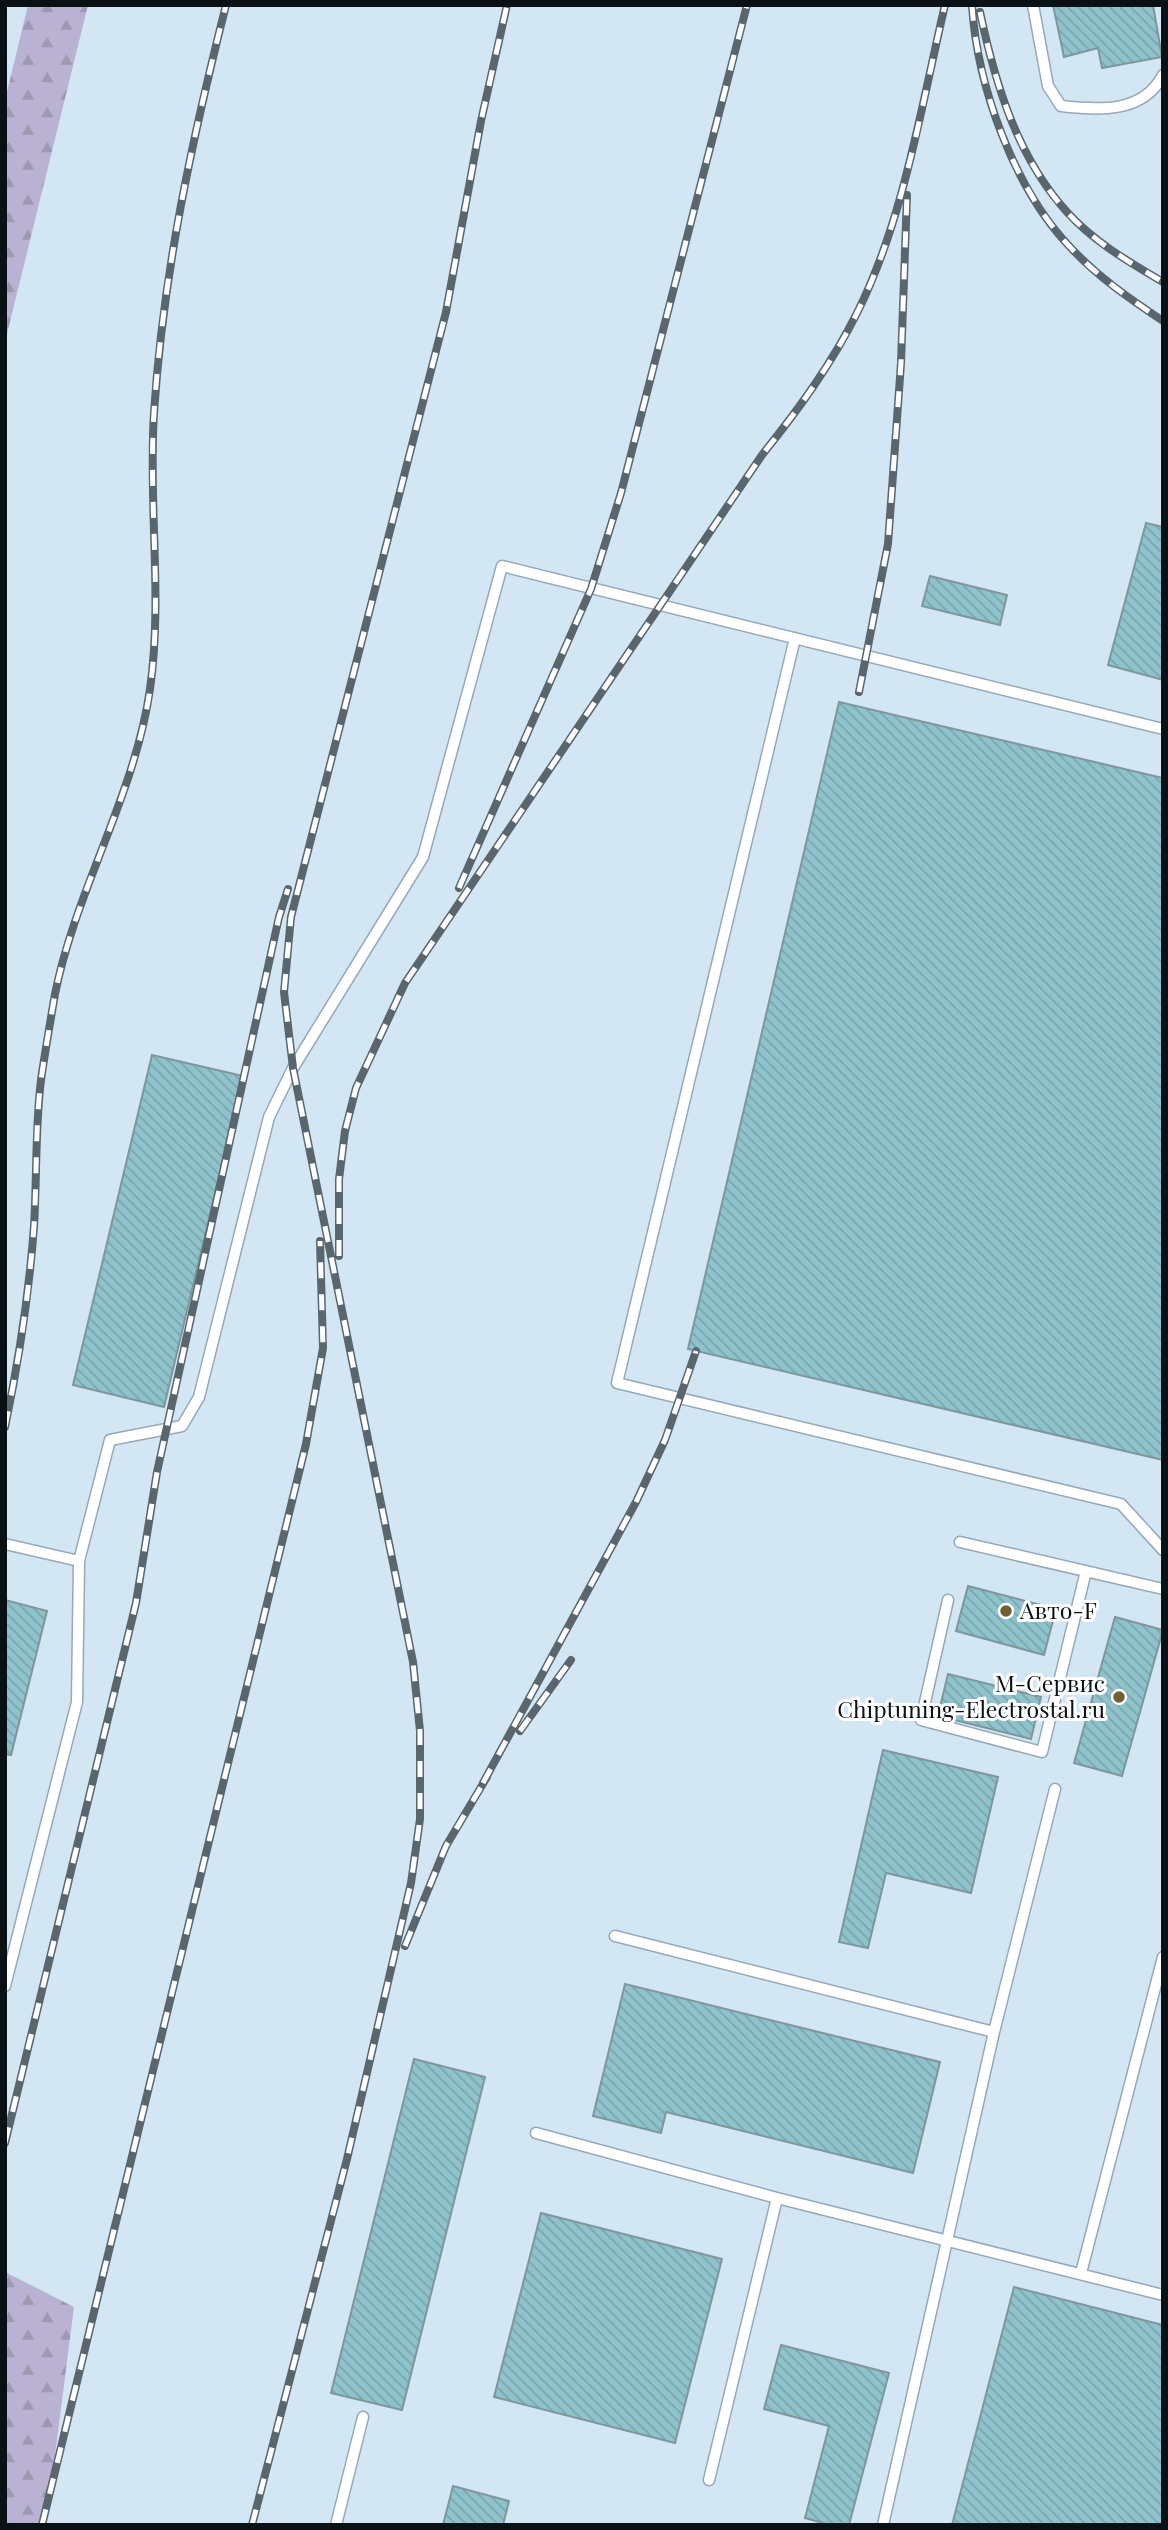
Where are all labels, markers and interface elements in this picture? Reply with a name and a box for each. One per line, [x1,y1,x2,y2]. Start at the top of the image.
place label: Авто-F [1019,1594,1097,1625]
marker: Авто-F [998,1603,1014,1619]
place label: M-Сервис Chiptuning-Electrostal.ru [837,1667,1105,1724]
marker: M-Сервис Chiptuning-Electrostal.ru [1111,1689,1127,1705]

